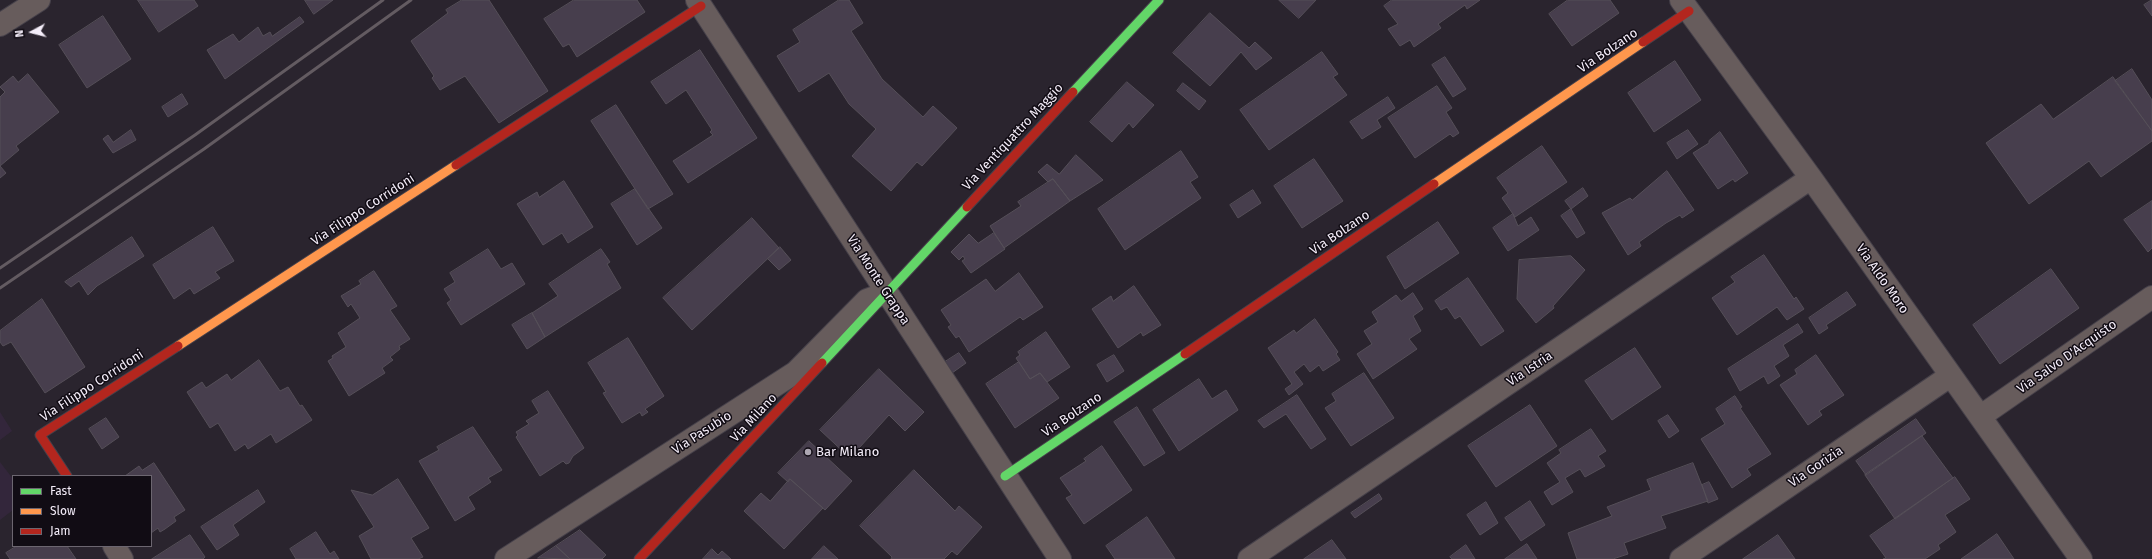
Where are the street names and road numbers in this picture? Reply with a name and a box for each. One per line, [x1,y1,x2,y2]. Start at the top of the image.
street label: Via Bolzano [1575,25,1641,77]
street label: Via Ventiquattro Maggio [959,80,1067,194]
street label: Via Filippo Corridoni [308,171,418,249]
street label: Via Bolzano [1307,207,1373,259]
street label: Via Monte Grappa [843,232,913,328]
street label: Via Aldo Moro [1852,241,1912,317]
street label: Via Salvo D'Acquisto [2014,317,2120,397]
street label: Via Filippo Corridoni [37,347,147,425]
street label: Via Istria [1504,348,1556,390]
street label: Via Bolzano [1039,389,1105,441]
street label: Via Milano [727,390,781,446]
street label: Via Pasubio [669,408,735,458]
street label: Via Gorizia [1786,443,1846,491]

